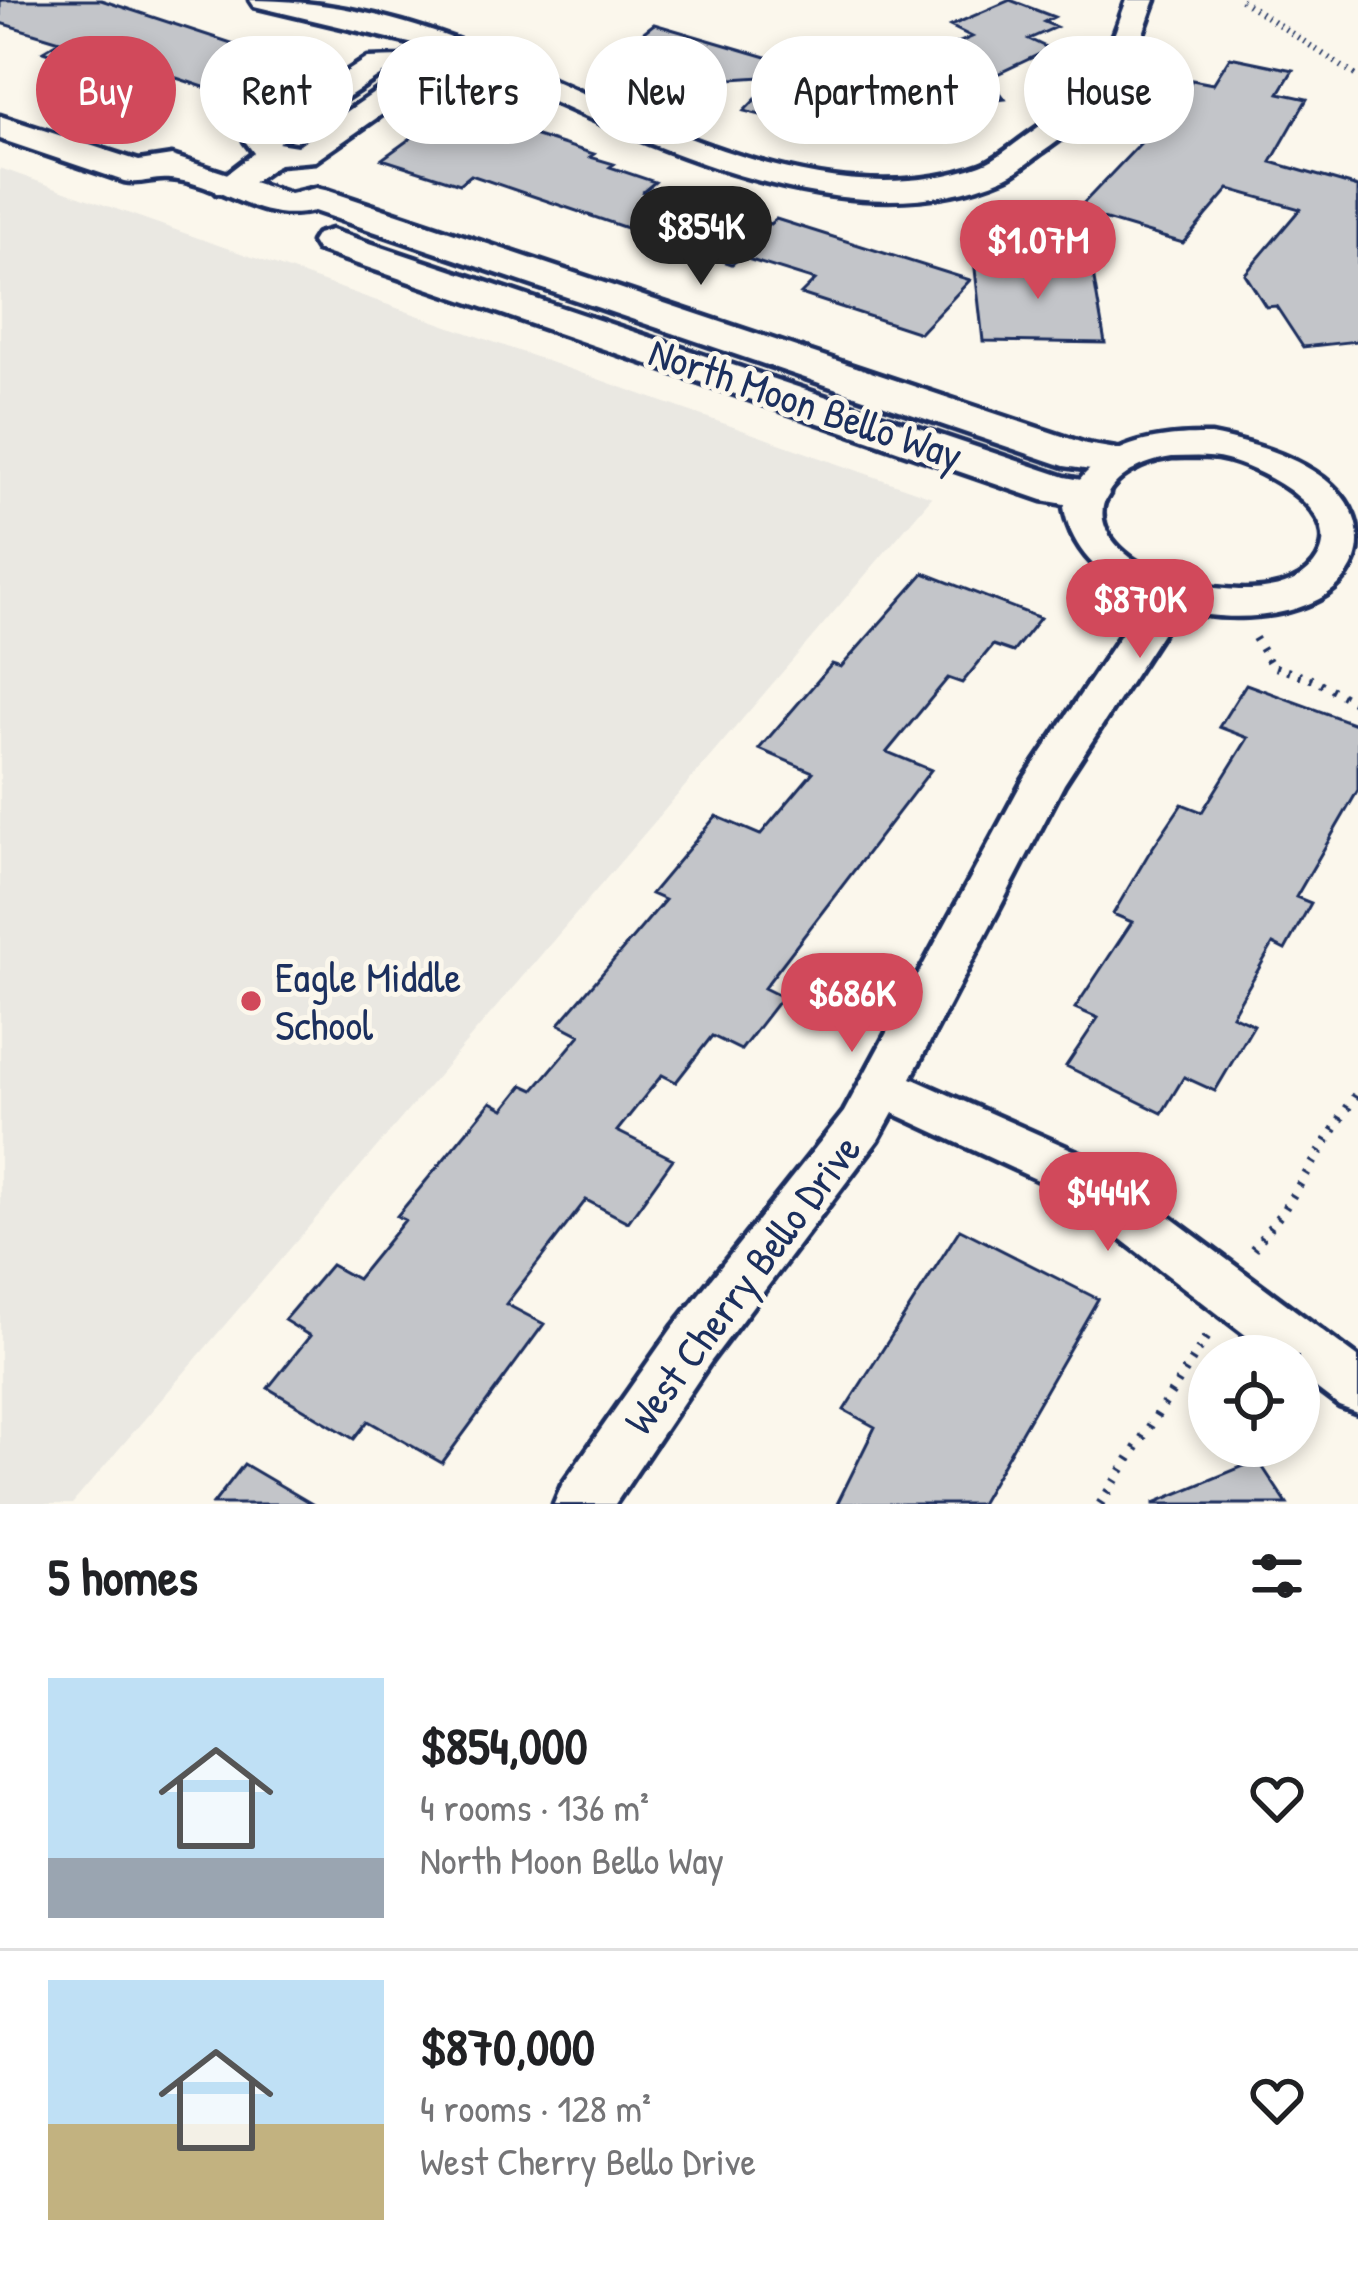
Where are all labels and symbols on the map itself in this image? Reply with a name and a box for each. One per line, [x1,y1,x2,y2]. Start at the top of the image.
pin: $854K [617,186,785,288]
pin: $1.07M [940,200,1136,302]
street label: North Moon Bello Way [642,322,970,483]
pin: $870K [1056,559,1224,661]
place label: Eagle Middle School [275,948,461,1053]
pin: $686K [768,953,936,1055]
marker: Eagle Middle School [238,988,264,1014]
street label: West Cherry Bello Drive [610,1122,873,1445]
pin: $444K [1024,1152,1192,1254]

